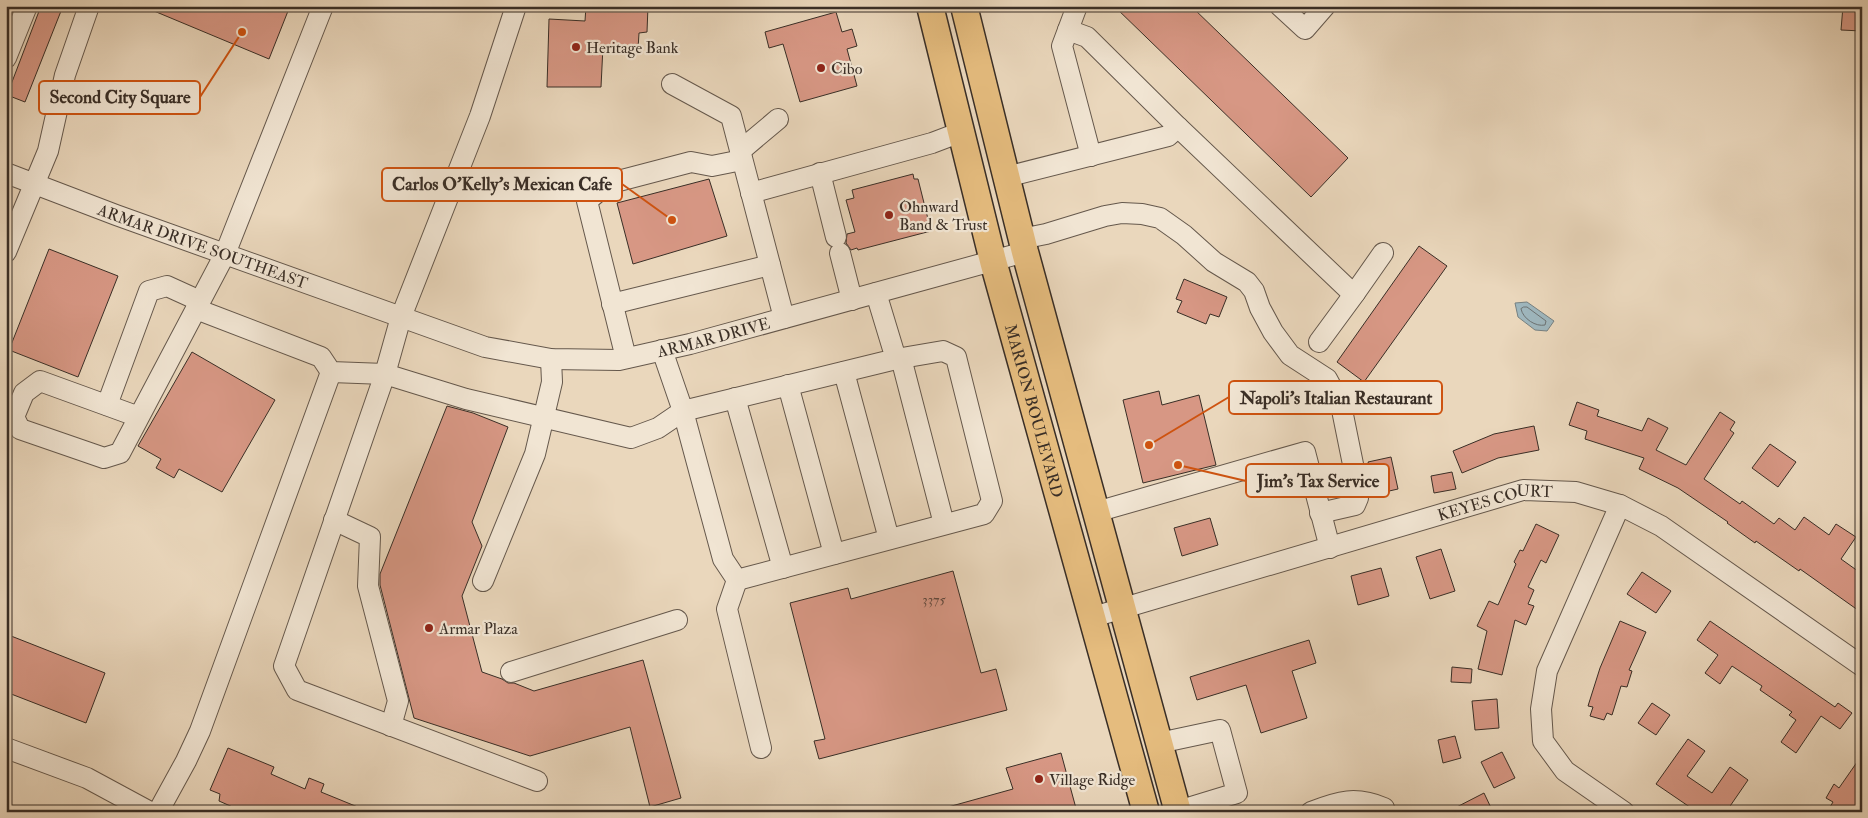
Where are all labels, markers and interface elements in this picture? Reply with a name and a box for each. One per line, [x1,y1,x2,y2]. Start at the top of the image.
place label: Heritage Bank [586,38,679,58]
marker: Heritage Bank [570,41,582,53]
place label: Cibo [831,59,863,79]
marker: Cibo [815,62,827,74]
callout: Second City Square [39,81,200,114]
text: Second City Square [50,86,191,109]
callout: Carlos O'Kelly's Mexican Cafe [382,168,622,201]
text: Carlos O'Kelly's Mexican Cafe [392,173,612,196]
place label: Ohnward Band & Trust [899,197,987,235]
street label: ARMAR DRIVE SOUTHEAST [94,200,310,294]
marker: Ohnward Band & Trust [883,209,895,221]
street label: ARMAR DRIVE [654,314,772,362]
street label: MARION BOULEVARD [1000,322,1067,500]
callout: Napoli's Italian Restaurant [1229,381,1442,414]
text: Napoli's Italian Restaurant [1239,387,1432,410]
callout: Jim's Tax Service [1246,464,1389,497]
text: Jim's Tax Service [1256,470,1380,493]
street label: KEYES COURT [1435,481,1553,526]
house number: 3375 [922,591,947,608]
place label: Armar Plaza [438,619,518,639]
marker: Armar Plaza [423,622,435,634]
place label: Village Ridge [1049,770,1136,790]
marker: Village Ridge [1033,773,1045,785]

